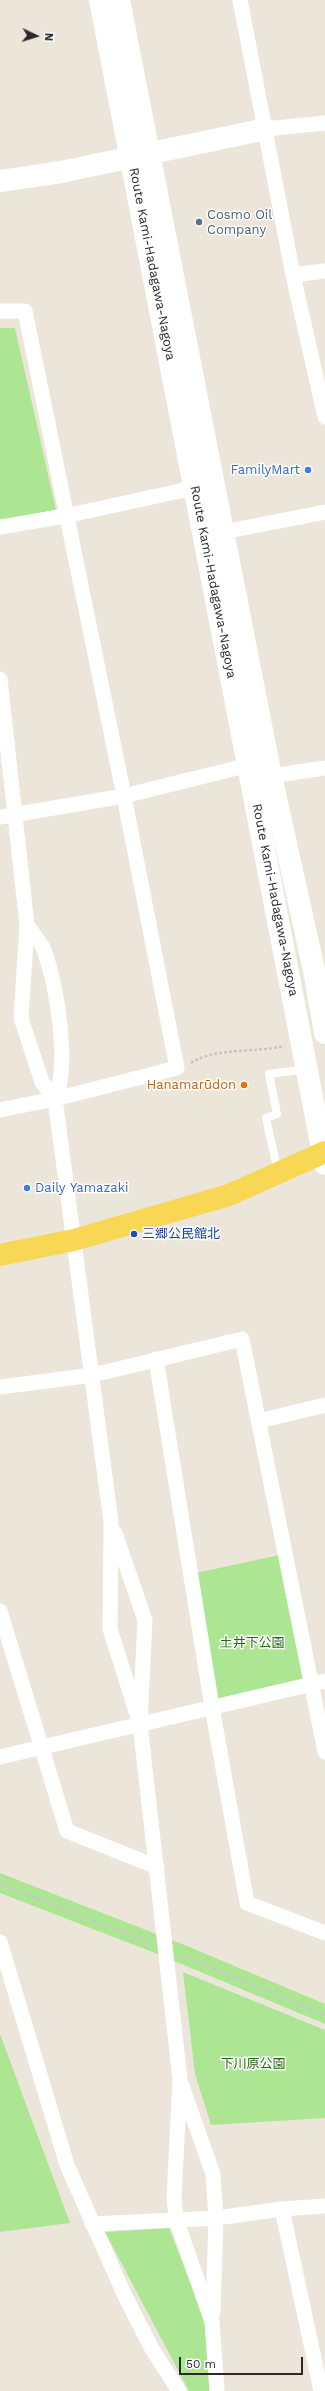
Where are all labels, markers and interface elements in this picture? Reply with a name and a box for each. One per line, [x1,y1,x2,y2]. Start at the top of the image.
north arrow [16,16,56,56]
text: N [42,32,55,41]
street label: Route Kami-Hadagawa-Nagoya [126,166,178,362]
place label: Cosmo Oil Company [207,207,272,238]
marker: Cosmo Oil Company [194,217,204,227]
place label: FamilyMart [230,462,300,478]
marker: FamilyMart [303,465,313,475]
street label: Route Kami-Hadagawa-Nagoya [187,484,239,680]
street label: Route Kami-Hadagawa-Nagoya [249,802,301,998]
place label: Hanamarūdon [147,1077,236,1093]
marker: Hanamarūdon [239,1080,249,1090]
place label: Daily Yamazaki [35,1180,129,1196]
marker: Daily Yamazaki [22,1183,32,1193]
place label: 三郷公民館北 [142,1226,220,1242]
marker: 三郷公民館北 [129,1229,139,1239]
park label: 土井下公園 [220,1635,284,1651]
park label: 下川原公園 [221,2056,285,2072]
scale bar [181,2349,305,2375]
text: 50 m [186,2357,216,2371]

